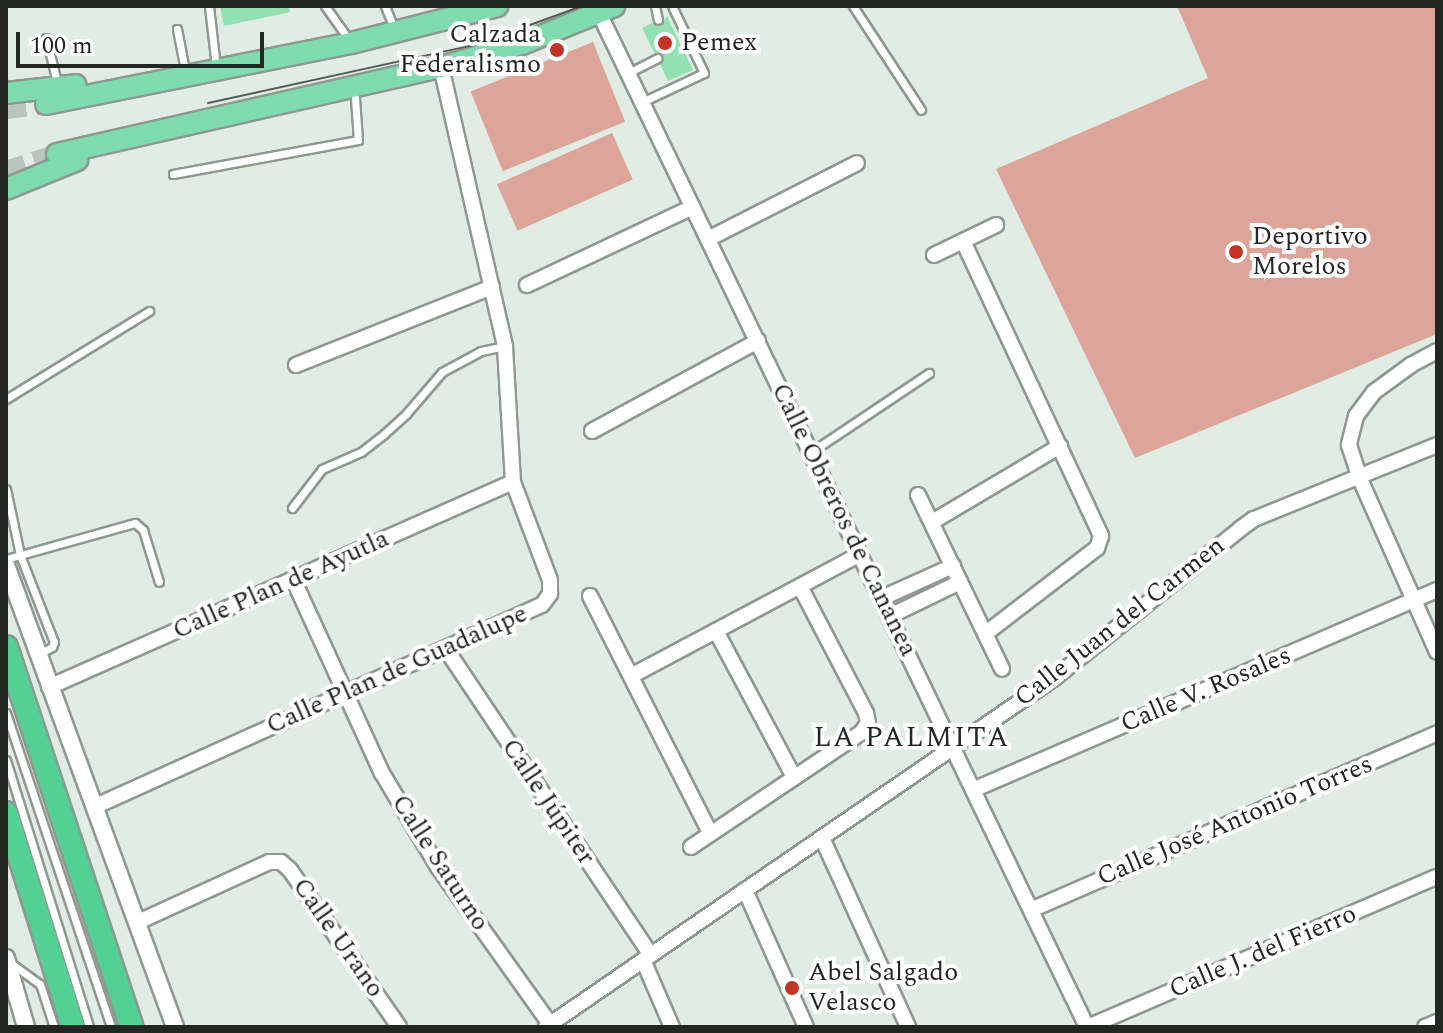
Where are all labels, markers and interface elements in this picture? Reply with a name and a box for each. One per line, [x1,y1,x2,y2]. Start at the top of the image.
scale bar [20,16,268,66]
place label: Calzada Federalismo [400,19,541,80]
place label: Pemex [681,27,757,59]
text: 100 m [30,28,93,64]
marker: Pemex [656,34,674,52]
marker: Calzada Federalismo [548,41,566,59]
place label: Deportivo Morelos [1252,221,1368,282]
marker: Deportivo Morelos [1227,243,1245,261]
street label: Calle Obreros de Cananea [764,378,924,662]
street label: Calle Plan de Ayutla [168,523,394,647]
street label: Calle Juan del Carmen [1009,530,1231,714]
street label: Calle Plan de Guadalupe [262,598,532,742]
street label: Calle V. Rosales [1116,640,1296,740]
district label: LA PALMITA [814,721,1010,755]
street label: Calle Júpiter [494,733,602,871]
street label: Calle José Antonio Torres [1093,749,1377,893]
street label: Calle Saturno [384,789,496,937]
street label: Calle Urano [285,872,391,1004]
street label: Calle J. del Fierro [1165,899,1361,1005]
place label: Abel Salgado Velasco [808,957,958,1018]
marker: Abel Salgado Velasco [783,979,801,997]

